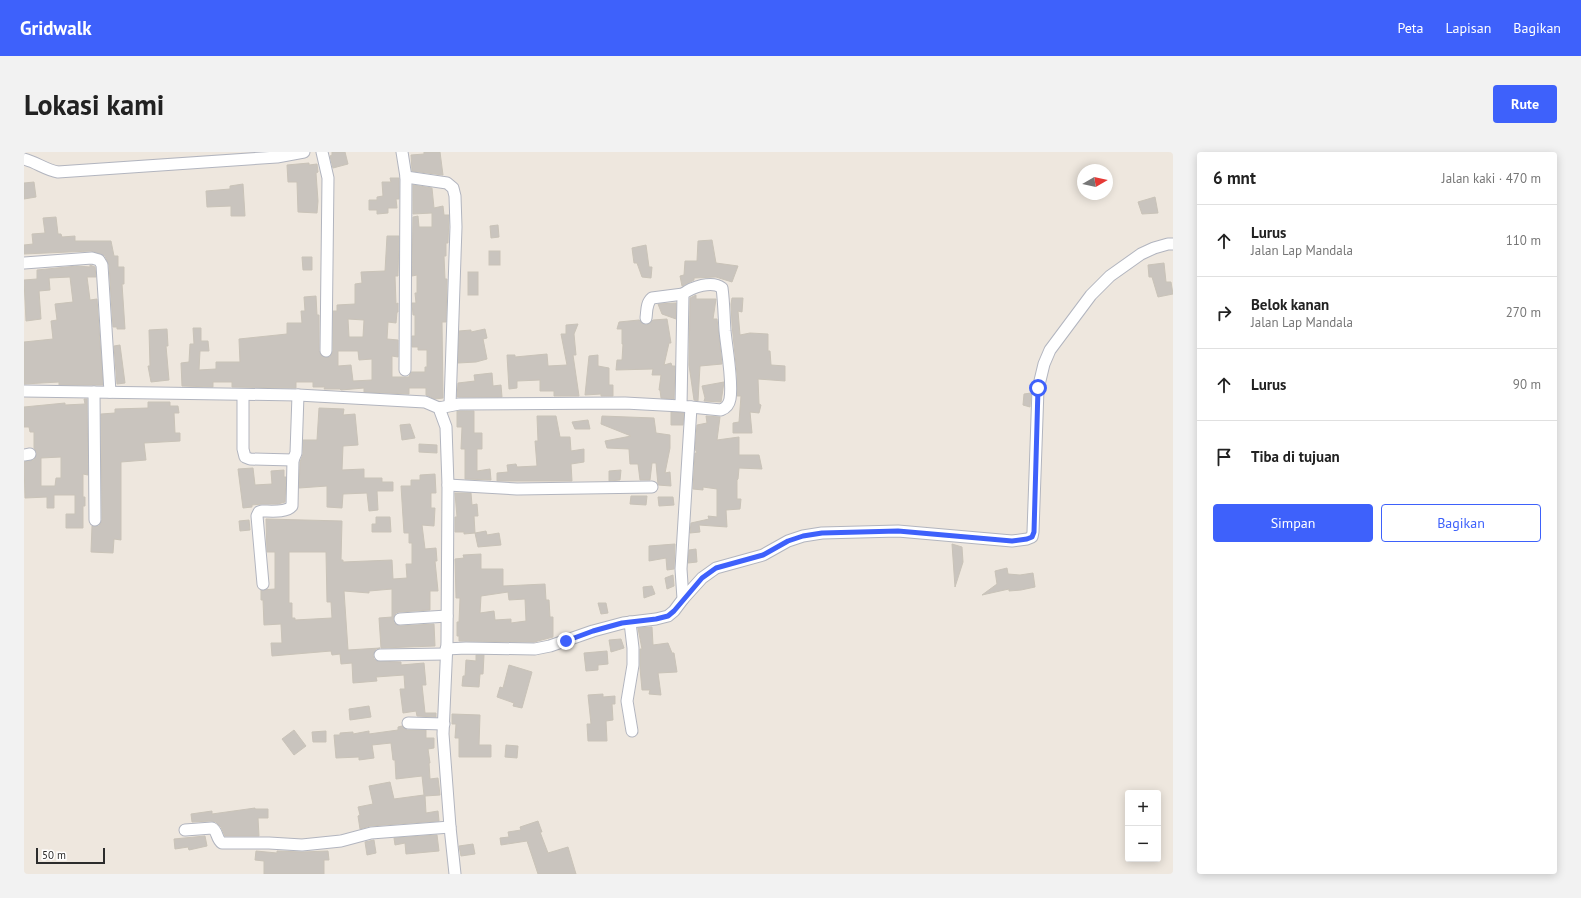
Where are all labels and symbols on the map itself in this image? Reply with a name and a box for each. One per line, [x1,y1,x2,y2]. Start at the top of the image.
north arrow [1077,164,1113,200]
route start [1029,379,1047,397]
route end [557,632,575,650]
scale bar [36,846,105,865]

